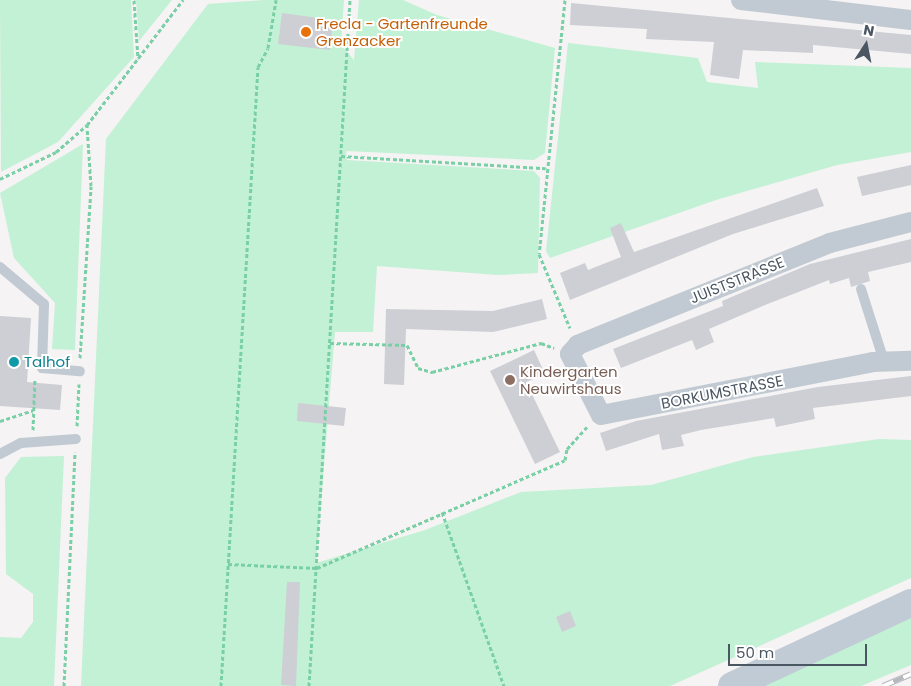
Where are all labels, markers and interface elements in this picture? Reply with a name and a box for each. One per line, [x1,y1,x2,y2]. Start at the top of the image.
place label: Frecla - Gartenfreunde Grenzacker [316,14,488,49]
text: N [862,19,876,41]
north arrow [841,20,891,70]
marker: Frecla - Gartenfreunde Grenzacker [300,26,312,38]
street label: JUISTSTRASSE [687,253,787,307]
place label: Talhof [24,353,70,371]
marker: Talhof [8,356,20,368]
place label: Kindergarten Neuwirtshaus [520,362,621,397]
street label: BORKUMSTRASSE [660,371,784,413]
marker: Kindergarten Neuwirtshaus [504,374,516,386]
scale bar [731,634,870,666]
text: 50 m [736,642,774,663]

